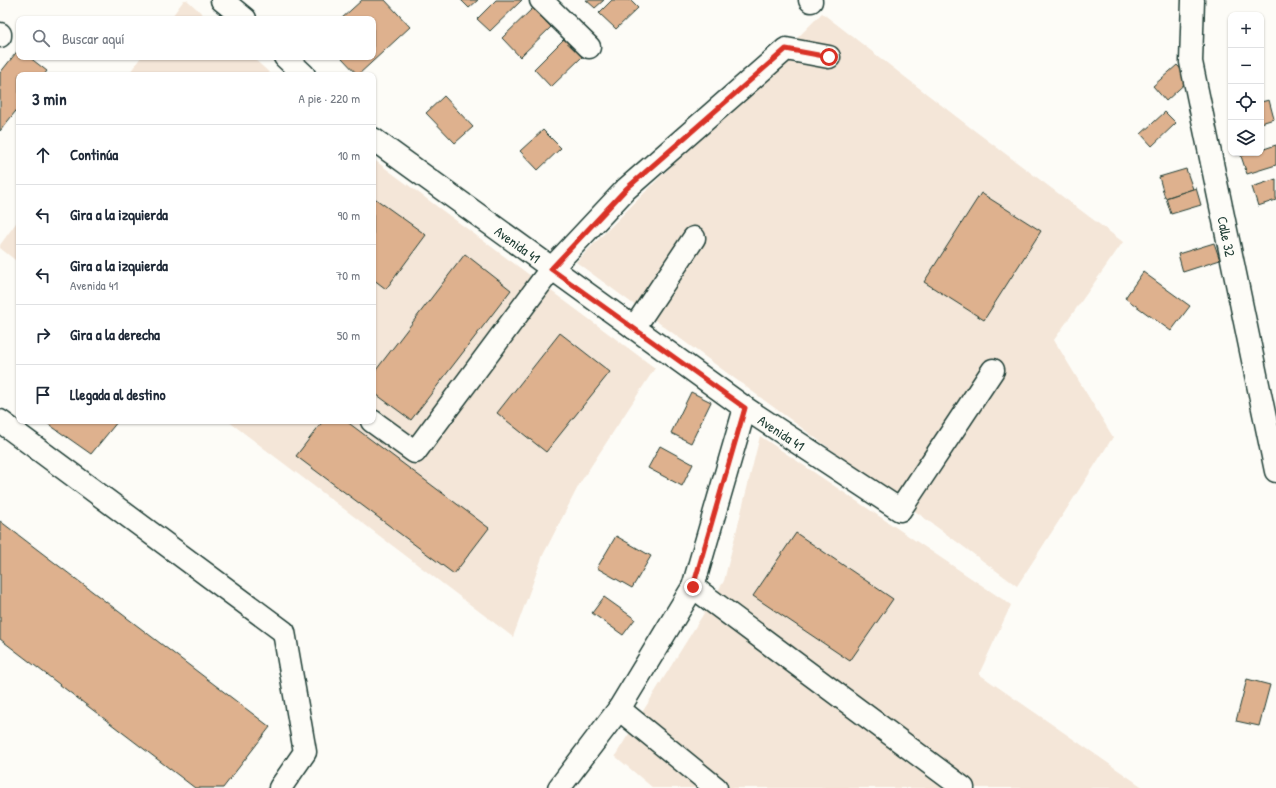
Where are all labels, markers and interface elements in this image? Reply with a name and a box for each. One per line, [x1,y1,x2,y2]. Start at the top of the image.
map controls [1228,12,1264,156]
button: + [1228,12,1264,48]
search box [16,16,376,60]
icon: search [30,27,52,49]
text: Buscar aquí [62,28,125,49]
route start [820,48,838,66]
button: − [1228,48,1264,84]
button: locate [1228,84,1264,120]
text: 3 min [32,87,67,110]
text: A pie · 220 m [299,89,360,107]
button: layers [1228,120,1264,156]
icon: ahead [32,144,54,166]
text: Continúa [70,144,118,165]
text: 10 m [338,146,360,164]
icon: left [32,204,54,226]
text: Gira a la izquierda [70,204,168,225]
text: 90 m [338,206,360,224]
street label: Calle 32 [1214,214,1241,259]
street label: Avenida 41 [491,221,545,267]
text: Gira a la izquierda [70,255,168,276]
icon: left [32,264,54,286]
text: 70 m [336,266,360,284]
text: Avenida 41 [70,276,118,294]
icon: right [32,324,54,346]
text: Gira a la derecha [70,324,160,345]
text: 50 m [337,326,360,344]
icon: arrive [32,384,54,406]
text: Llegada al destino [70,384,166,405]
street label: Avenida 41 [755,410,809,454]
route end [684,578,702,596]

